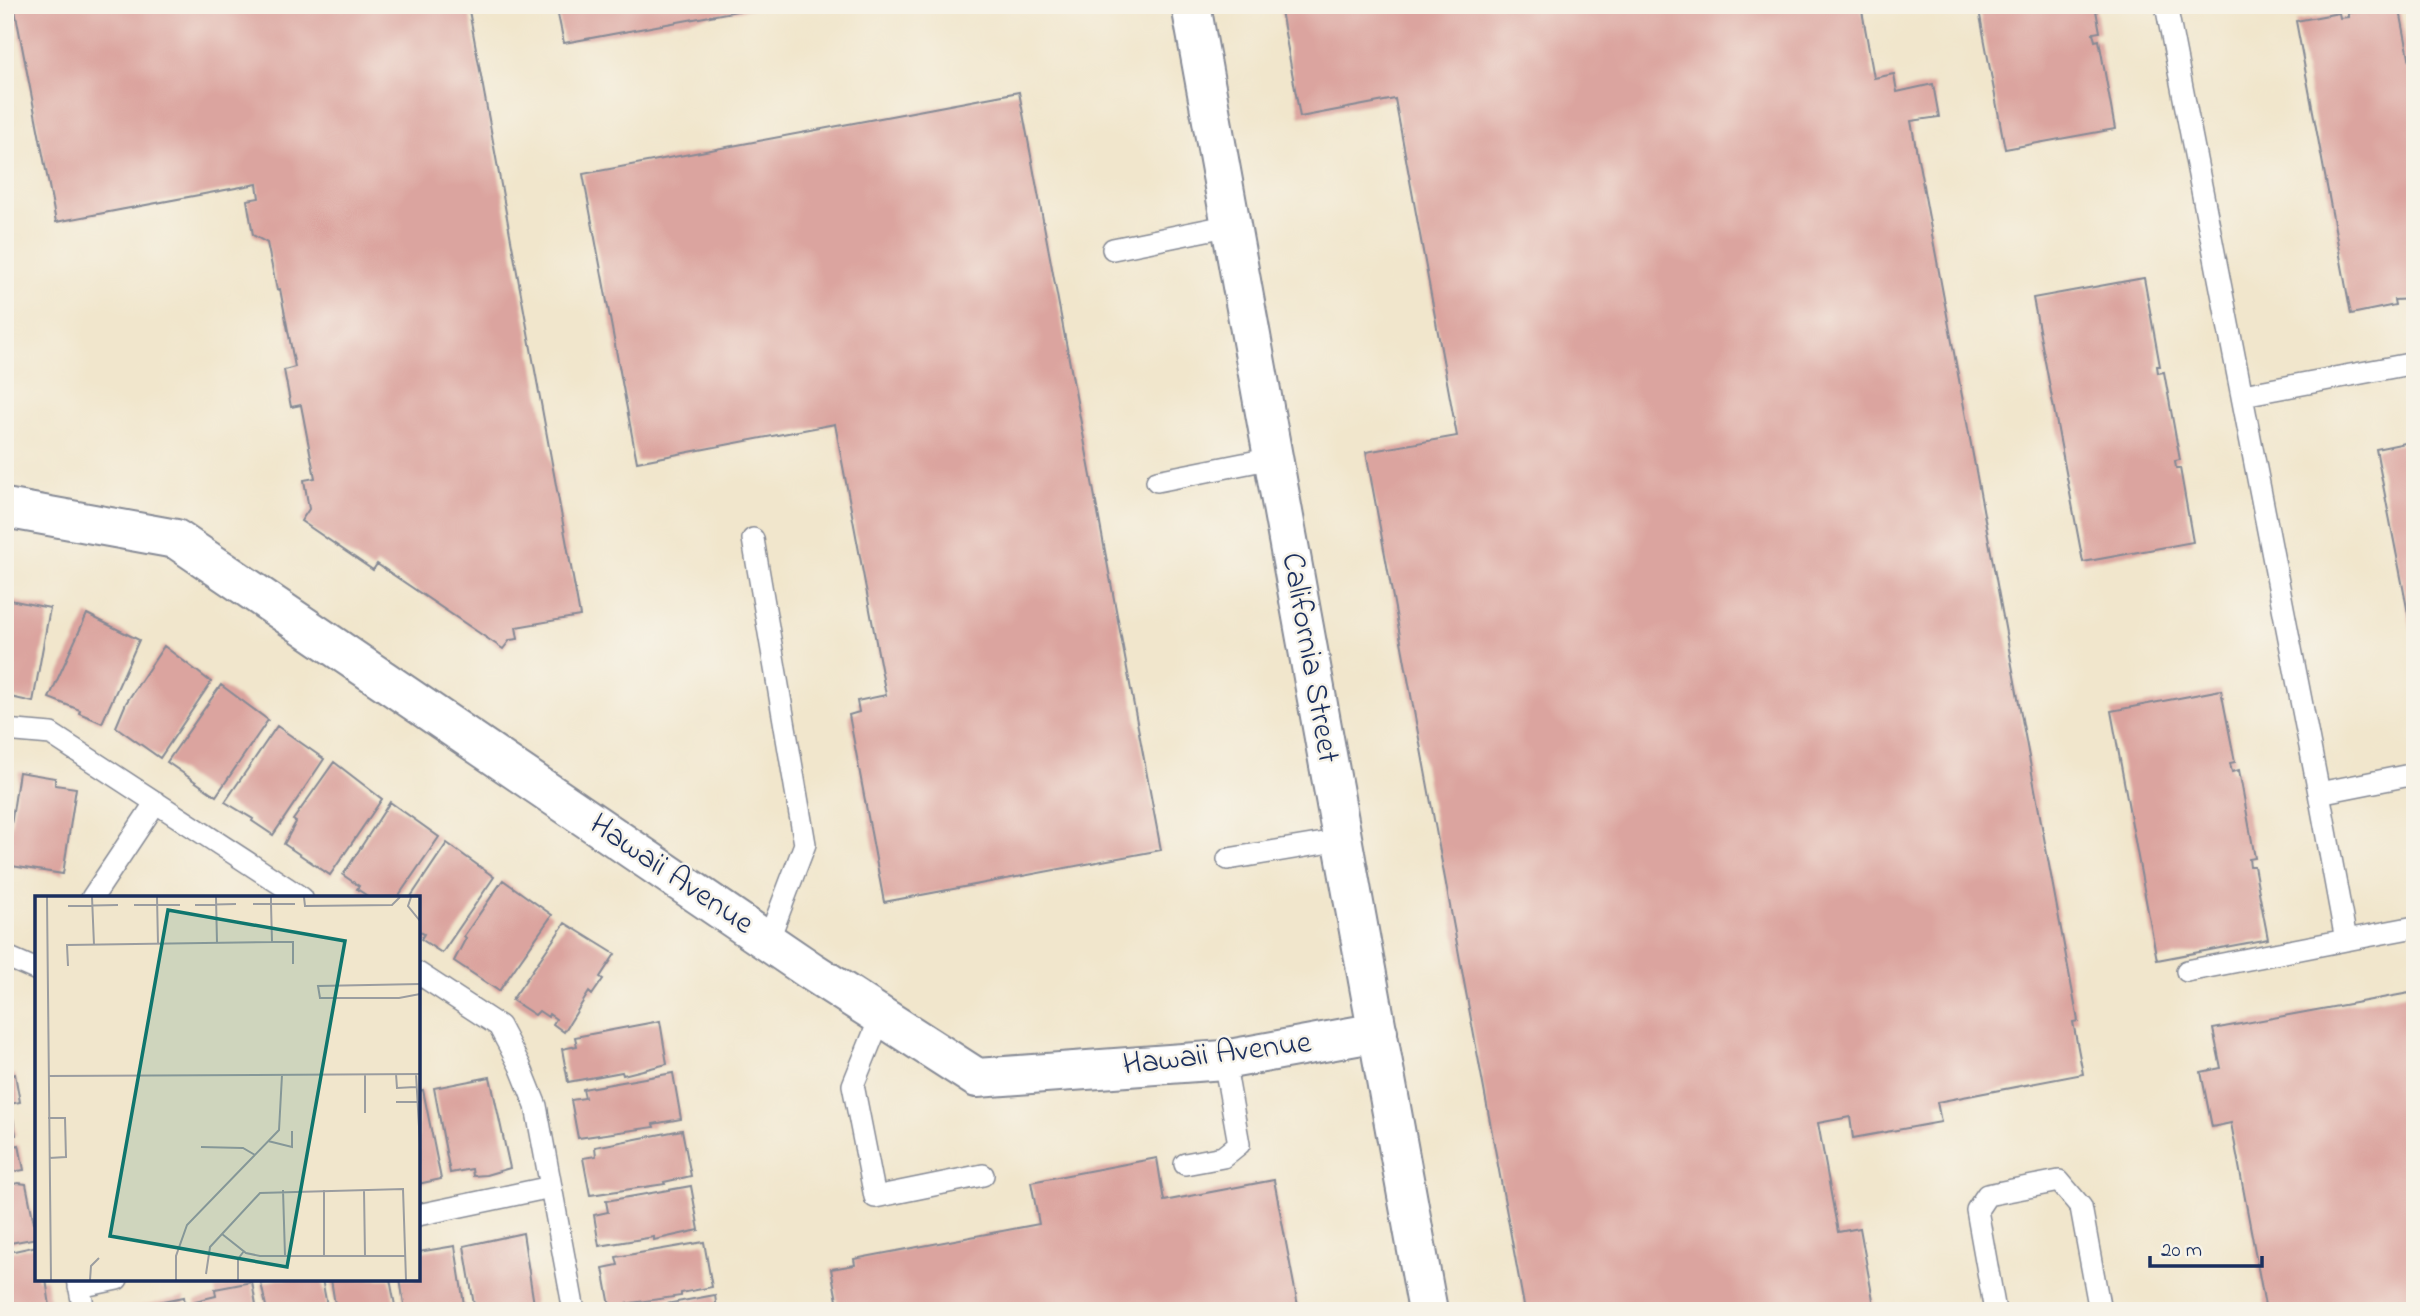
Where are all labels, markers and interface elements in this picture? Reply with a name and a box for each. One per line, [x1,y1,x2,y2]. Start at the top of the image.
street label: California Street [1267,549,1351,767]
street label: Hawaii Avenue [579,803,763,948]
inset map [35,896,420,1281]
street label: Hawaii Avenue [1120,1020,1314,1090]
scale bar [2150,1225,2262,1269]
text: 20 m [2161,1236,2202,1266]

